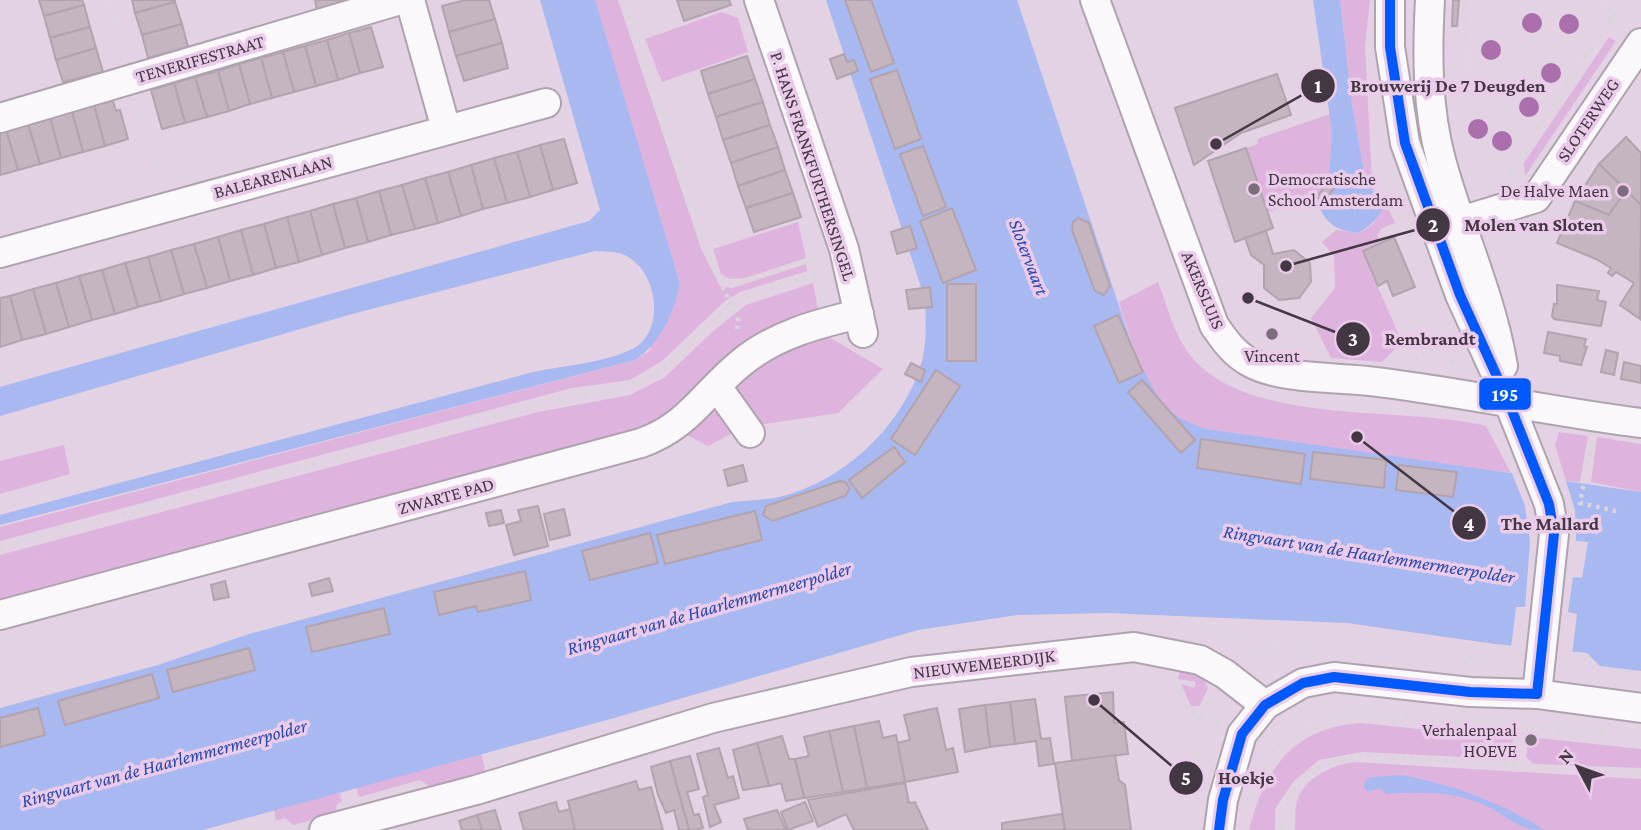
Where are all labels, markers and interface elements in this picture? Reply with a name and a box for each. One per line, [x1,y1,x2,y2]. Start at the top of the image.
street label: TENERIFESTRAAT [134,31,267,87]
street label: P. HANS FRANKFURTHERSINGEL [766,49,860,283]
callout: Brouwerij De 7 Deugden [1301,66,1559,106]
text: 1 [1314,74,1322,98]
text: Brouwerij De 7 Deugden [1350,75,1546,97]
street label: SLOTERWEG [1553,75,1623,165]
street label: BALEARENLAAN [212,152,335,202]
place label: Democratische School Amsterdam [1268,169,1404,210]
marker: Democratische School Amsterdam [1246,181,1262,197]
place label: De Halve Maen [1501,181,1609,201]
marker: De Halve Maen [1615,183,1631,199]
callout: Molen van Sloten [1415,205,1618,245]
text: 2 [1428,213,1439,237]
text: Molen van Sloten [1464,214,1604,235]
water label: Slotervaart [1005,216,1053,298]
street label: AKERSLUIS [1178,248,1228,332]
callout: Rembrandt [1336,319,1490,359]
marker: Vincent [1264,326,1280,342]
text: 3 [1348,327,1358,351]
text: Rembrandt [1384,328,1476,349]
place label: Vincent [1244,346,1301,366]
line badge: 195 [1478,377,1532,411]
text: 195 [1492,384,1518,405]
street label: ZWARTE PAD [396,474,496,518]
callout: The Mallard [1451,503,1613,543]
text: 4 [1463,512,1475,536]
text: The Mallard [1501,513,1600,534]
water label: Ringvaart van de Haarlemmermeerpolder [1222,521,1518,588]
water label: Ringvaart van de Haarlemmermeerpolder [564,557,855,659]
street label: NIEUWEMEERDIJK [912,645,1057,683]
water label: Ringvaart van de Haarlemmermeerpolder [19,714,310,811]
place label: Verhalenpaal HOEVE [1422,720,1517,761]
marker: Verhalenpaal HOEVE [1523,732,1539,748]
north arrow [1543,732,1613,802]
text: N [1553,744,1578,768]
callout: Hoekje [1169,758,1288,798]
text: 5 [1181,766,1191,790]
text: Hoekje [1218,767,1274,789]

